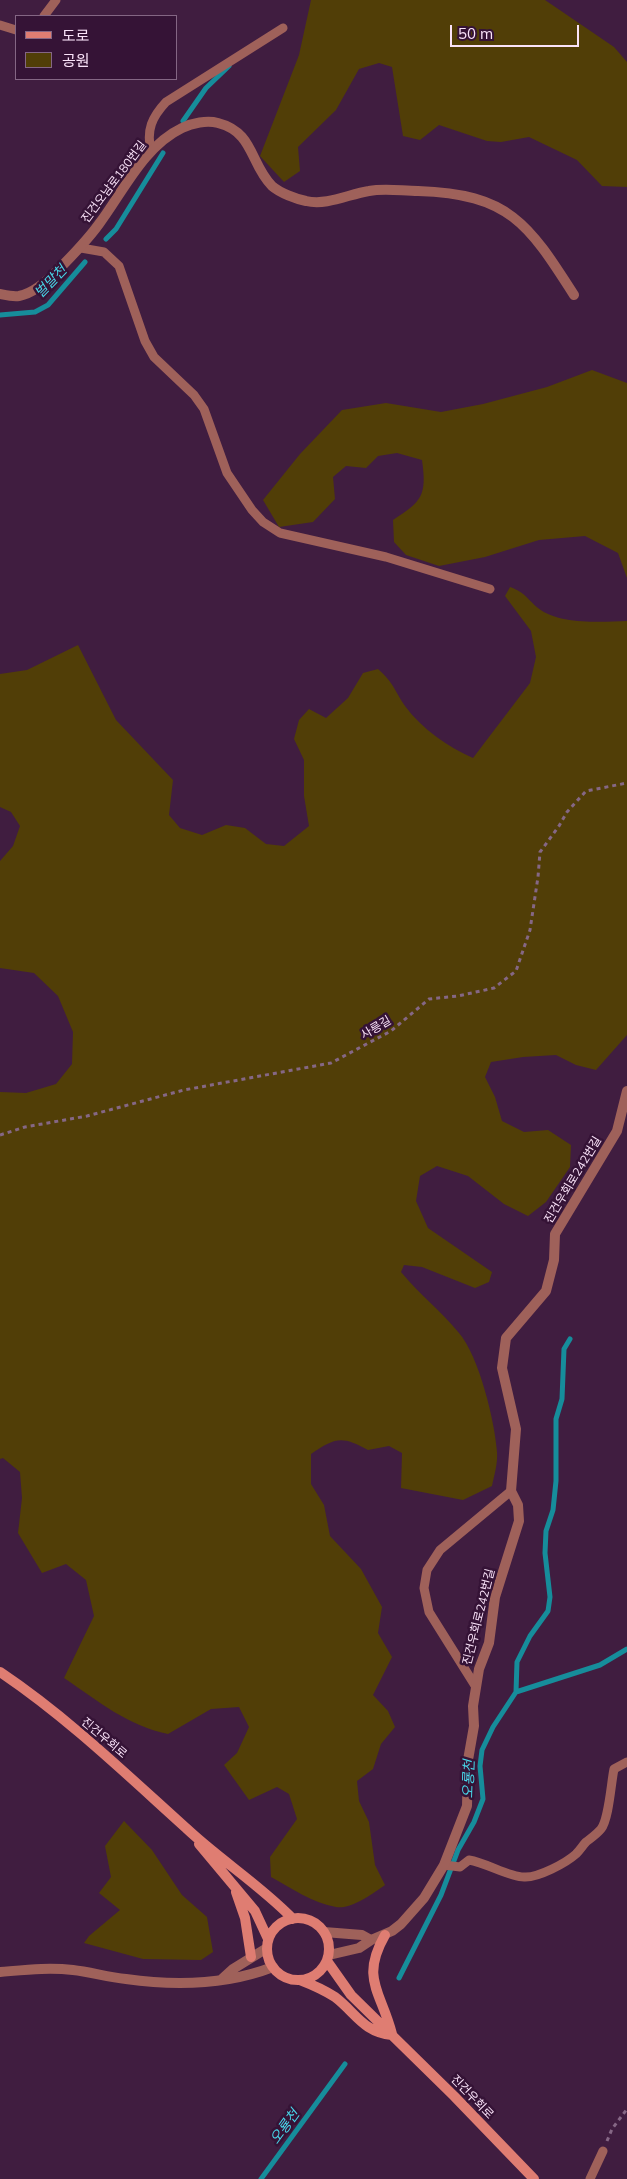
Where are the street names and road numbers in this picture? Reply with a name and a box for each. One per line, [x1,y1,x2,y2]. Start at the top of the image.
street label: 진건오남로180번길 [78,138,150,226]
street label: 사릉길 [358,1013,394,1043]
street label: 진건우회로242번길 [541,1134,605,1226]
street label: 진건우회로242번길 [460,1567,498,1667]
street label: 진건우회로 [78,1715,130,1761]
street label: 진건우회로 [448,2072,496,2122]

